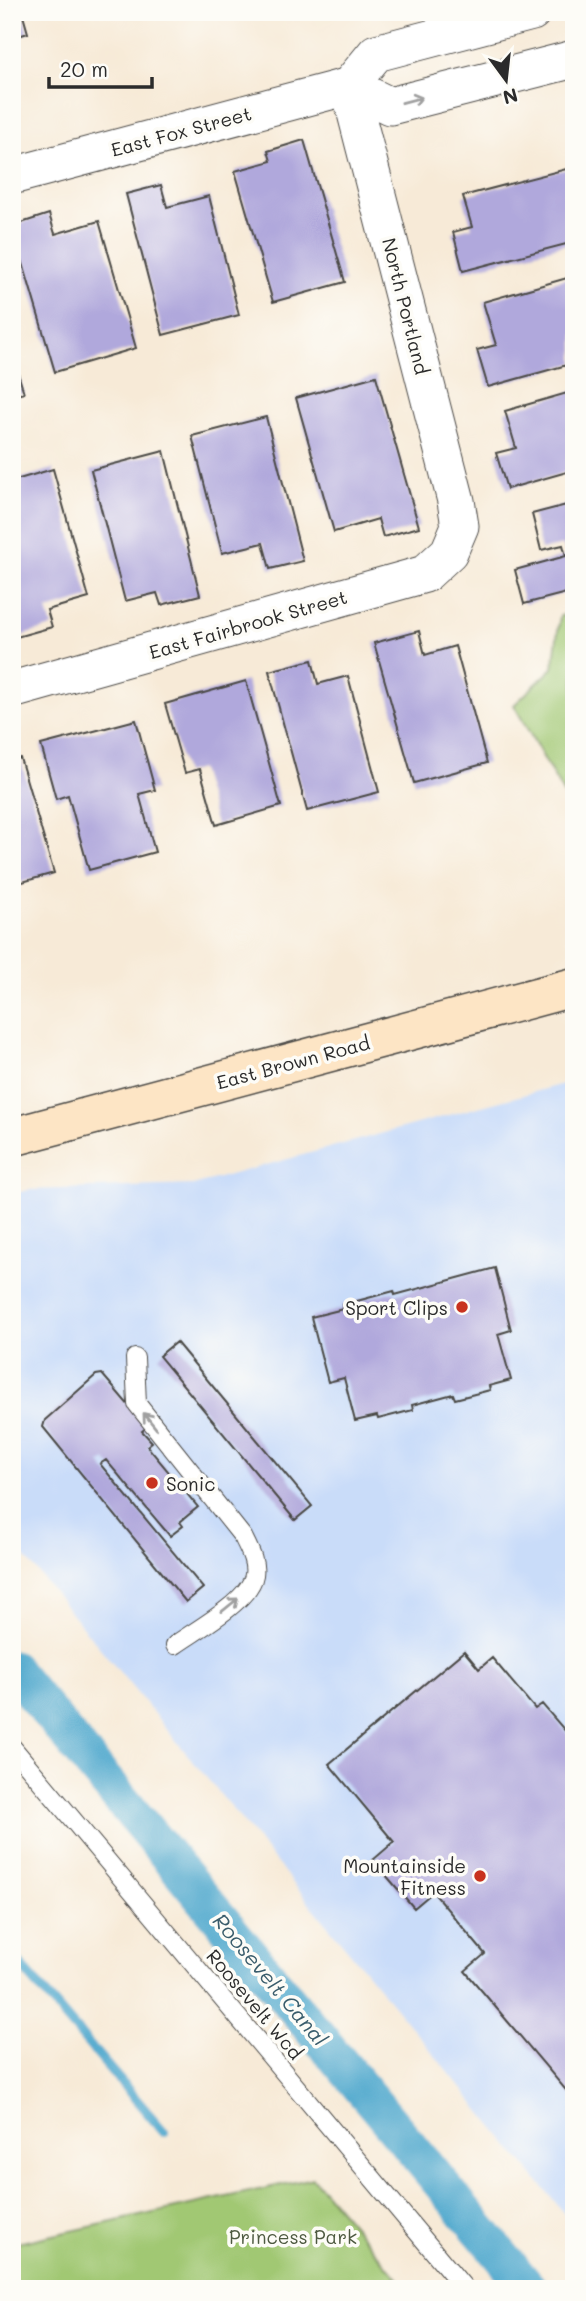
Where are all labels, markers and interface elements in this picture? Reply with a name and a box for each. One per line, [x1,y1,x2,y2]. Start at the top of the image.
scale bar [49,46,152,90]
north arrow [470,46,540,116]
text: 20 m [60,55,108,82]
text: N [500,83,521,111]
one-way arrow [401,93,423,106]
street label: East Fox Street [108,100,254,162]
street label: North Portland [377,235,435,377]
street label: East Fairbrook Street [146,584,350,664]
street label: East Brown Road [214,1030,372,1094]
place label: Sport Clips [345,1295,448,1320]
marker: Sport Clips [454,1299,470,1315]
one-way arrow [143,1413,158,1431]
place label: Sonic [166,1471,215,1496]
marker: Sonic [144,1475,160,1491]
one-way arrow [220,1597,238,1612]
place label: Mountainside Fitness [343,1853,466,1900]
marker: Mountainside Fitness [472,1868,488,1884]
water label: Roosevelt Canal [208,1907,335,2051]
street label: Roosevelt Wcd [202,1944,308,2064]
park label: Princess Park [229,2224,357,2249]

